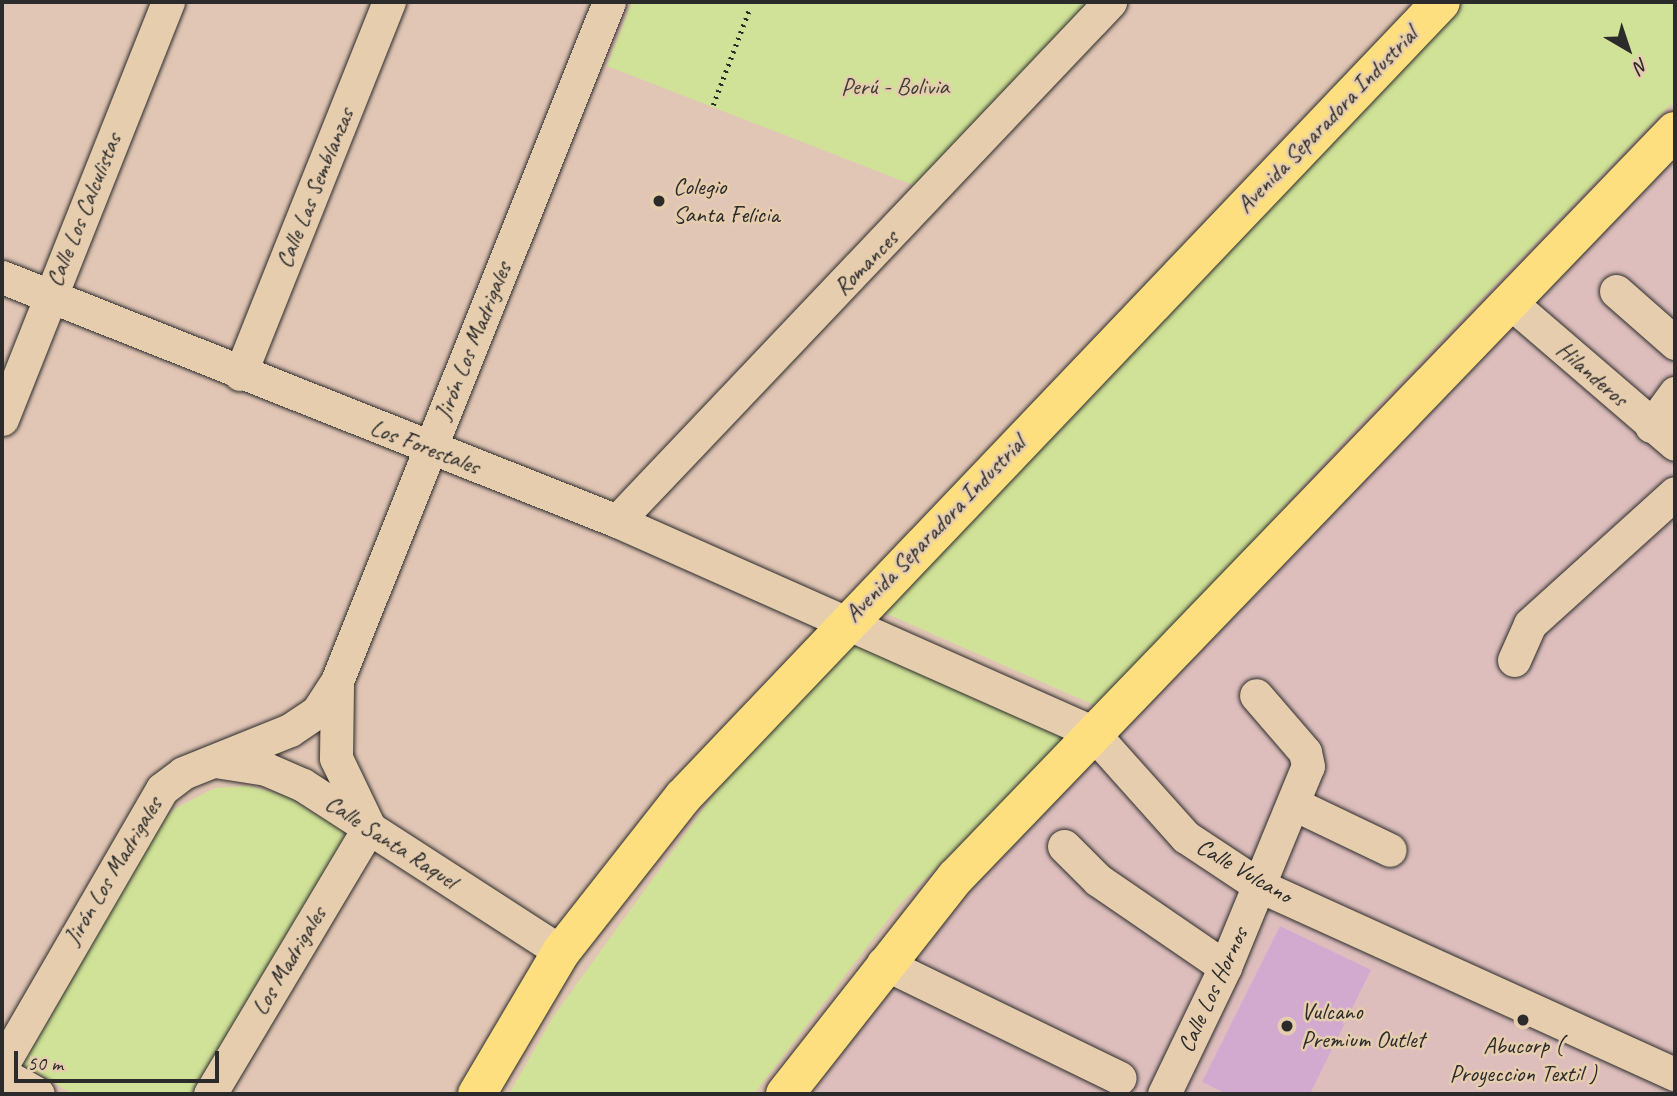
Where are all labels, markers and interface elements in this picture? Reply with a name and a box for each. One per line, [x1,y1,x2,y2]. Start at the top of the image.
north arrow [1593,14,1663,84]
street label: Avenida Separadora Industrial [1231,21,1423,219]
text: N [1629,52,1653,78]
park label: Perú - Bolivia [841,73,949,101]
street label: Calle Las Semblanzas [270,103,360,273]
street label: Calle Los Calculistas [40,129,128,291]
place label: Colegio Santa Felicia [673,173,780,229]
marker: Colegio Santa Felicia [651,193,667,209]
street label: Romances [828,224,904,302]
street label: Jirón Los Madrigales [428,258,518,424]
street label: Hilanderos [1550,335,1634,413]
street label: Los Forestales [367,413,483,481]
street label: Avenida Separadora Industrial [839,430,1031,628]
street label: Calle Santa Raquel [319,788,463,896]
street label: Jirón Los Madrigales [58,792,168,950]
street label: Calle Vulcano [1191,832,1297,910]
street label: Los Madrigales [245,902,333,1020]
street label: Calle Los Hornos [1172,923,1254,1057]
place label: Vulcano Premium Outlet [1301,998,1424,1054]
marker: Abucorp ( Proyeccion Textil ) [1515,1012,1531,1028]
marker: Vulcano Premium Outlet [1279,1018,1295,1034]
place label: Abucorp ( Proyeccion Textil ) [1450,1032,1596,1088]
scale bar [18,1036,222,1080]
text: 50 m [27,1050,63,1076]

